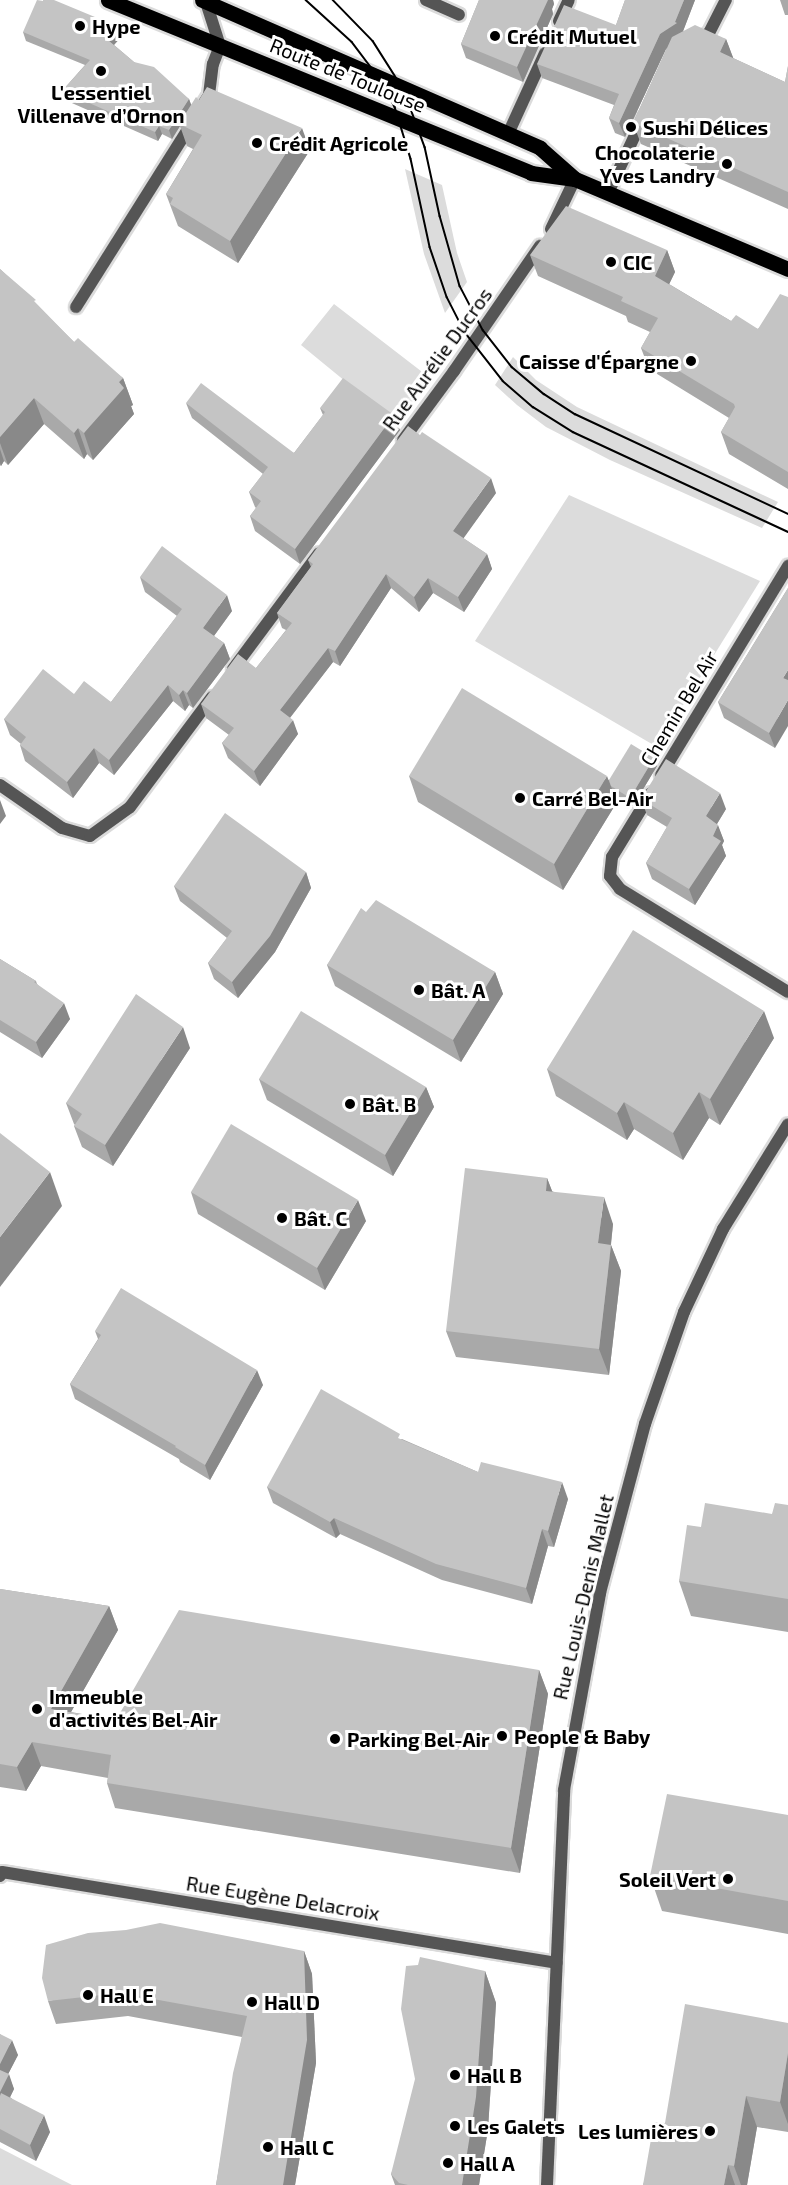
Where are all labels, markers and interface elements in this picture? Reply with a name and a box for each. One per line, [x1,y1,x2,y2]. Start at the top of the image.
place label: Hype [92,14,140,38]
marker: Hype [73,19,87,33]
place label: Crédit Mutuel [507,24,636,48]
marker: Crédit Mutuel [488,29,502,43]
street label: Route de Toulouse [266,33,430,117]
marker: L'essentiel Villenave d’Ornon [94,64,108,78]
place label: L'essentiel Villenave d’Ornon [17,81,185,128]
place label: Sushi Délices [643,115,768,139]
marker: Sushi Délices [624,120,638,134]
place label: Crédit Agricole [269,131,409,155]
marker: Crédit Agricole [250,136,264,150]
place label: Chocolaterie Yves Landry [595,140,715,187]
marker: Chocolaterie Yves Landry [720,157,734,171]
place label: CIC [623,250,652,274]
marker: CIC [604,255,618,269]
street label: Rue Aurélie Ducros [377,283,497,435]
place label: Caisse d'Épargne [519,349,679,373]
marker: Caisse d'Épargne [684,354,698,368]
street label: Chemin Bel Air [635,646,723,770]
place label: Carré Bel-Air [532,786,653,810]
marker: Carré Bel-Air [513,791,527,805]
place label: Bât. A [431,978,486,1002]
marker: Bât. A [412,983,426,997]
place label: Bât. B [362,1092,416,1116]
marker: Bât. B [343,1097,357,1111]
place label: Bât. C [294,1206,347,1230]
marker: Bât. C [275,1211,289,1225]
street label: Rue Louis-Denis Mallet [548,1492,618,1702]
place label: Immeuble d'activités Bel-Air [49,1685,217,1732]
marker: Immeuble d'activités Bel-Air [30,1702,44,1716]
place label: People & Baby [514,1724,650,1748]
place label: Parking Bel-Air [347,1727,490,1751]
marker: People & Baby [495,1729,509,1743]
marker: Parking Bel-Air [328,1732,342,1746]
place label: Soleil Vert [618,1867,716,1891]
street label: Rue Eugène Delacroix [185,1871,381,1925]
marker: Soleil Vert [721,1872,735,1886]
place label: Hall E [100,1983,154,2007]
marker: Hall E [81,1988,95,2002]
place label: Hall D [264,1990,320,2014]
marker: Hall D [245,1995,259,2009]
place label: Hall B [467,2063,522,2087]
marker: Hall B [448,2068,462,2082]
place label: Les Galets [467,2114,565,2138]
marker: Les Galets [448,2119,462,2133]
place label: Les lumières [578,2119,698,2143]
marker: Les lumières [703,2124,717,2138]
place label: Hall C [280,2135,334,2159]
marker: Hall C [261,2140,275,2154]
place label: Hall A [460,2151,516,2175]
marker: Hall A [441,2156,455,2170]

